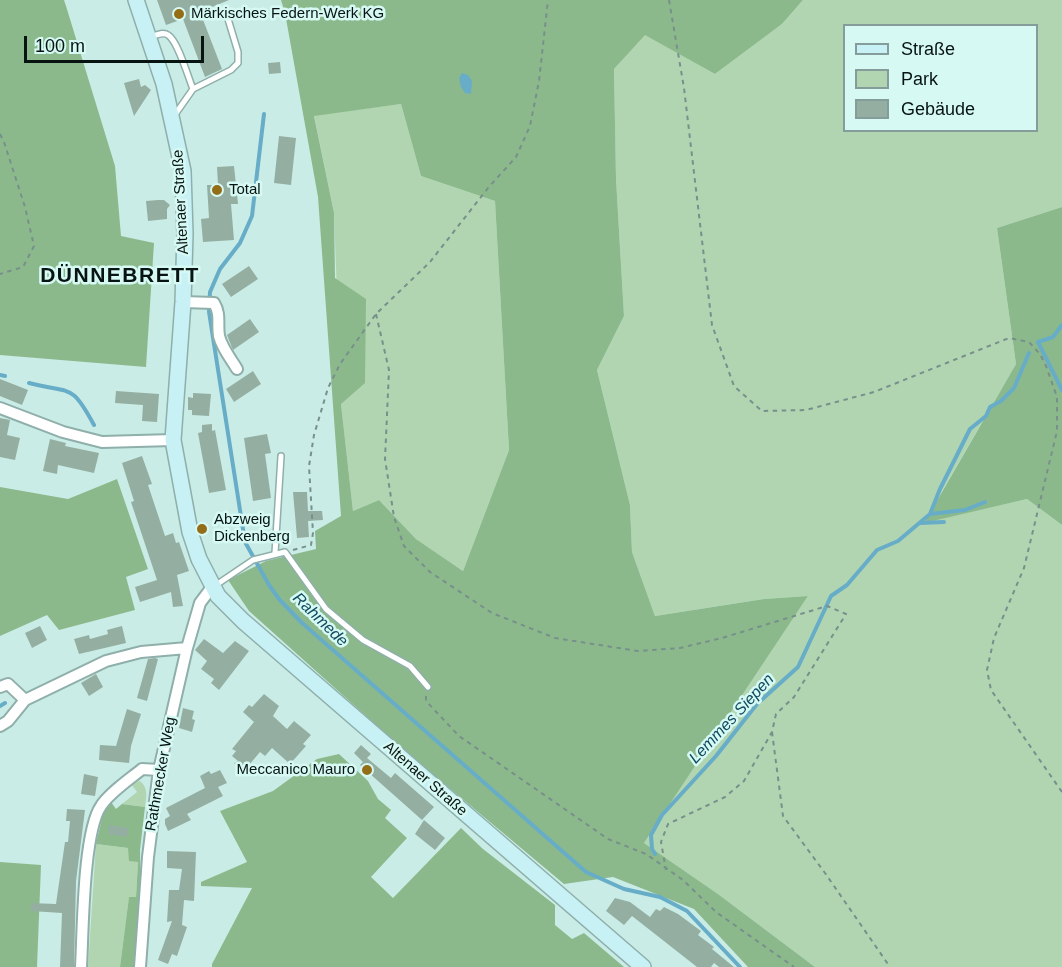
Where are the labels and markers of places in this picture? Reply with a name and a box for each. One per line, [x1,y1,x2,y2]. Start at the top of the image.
place label: Märkisches Federn-Werk KG [191,5,384,23]
marker: Märkisches Federn-Werk KG [172,7,186,21]
place label: Total [229,181,261,199]
marker: Total [210,183,224,197]
place label: Abzweig Dickenberg [214,511,290,546]
marker: Abzweig Dickenberg [195,522,209,536]
place label: Meccanico Mauro [237,761,355,779]
marker: Meccanico Mauro [360,763,374,777]

